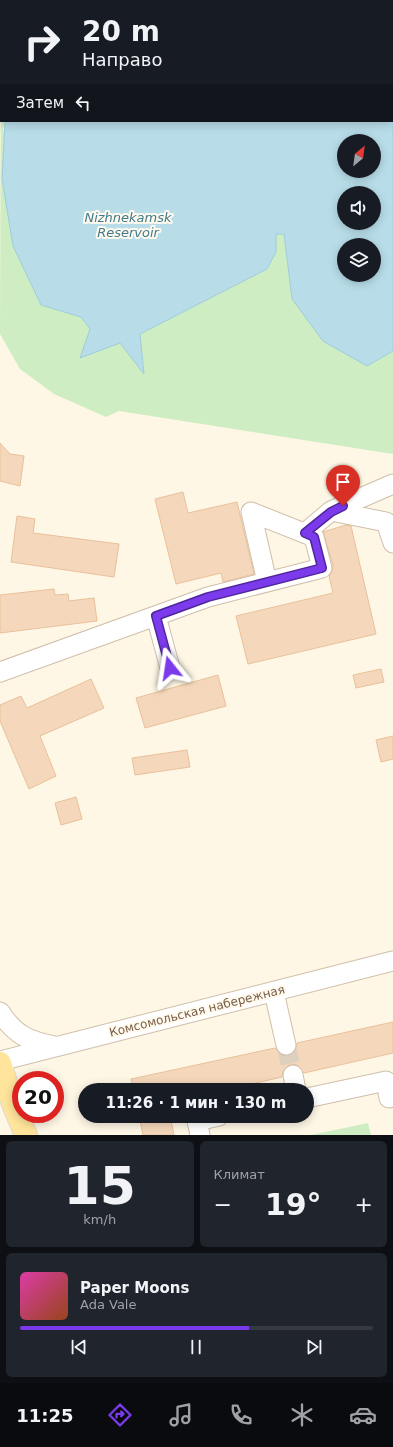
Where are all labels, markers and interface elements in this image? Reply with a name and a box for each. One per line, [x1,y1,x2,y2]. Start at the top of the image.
text: 20 m [82,15,160,48]
icon: right [16,16,68,68]
text: Направо [82,49,162,70]
icon: left [72,92,94,114]
text: Затем [16,94,64,112]
north arrow [337,134,381,178]
map controls [337,134,381,282]
button: sound [337,186,381,230]
water label: Nizhnekamsk Reservoir [84,210,172,240]
button: layers [337,238,381,282]
pin [326,465,360,506]
icon: arrive [332,471,354,493]
position arrow [149,647,191,689]
street label: Комсомольская набережная [108,982,286,1040]
speed limit sign: 20 [12,1071,64,1123]
text: 11:26 · 1 мин · 130 m [106,1094,287,1112]
text: 15 [64,1156,136,1216]
text: Климат [214,1167,265,1182]
text: 19° [265,1187,322,1222]
text: − [214,1192,232,1217]
text: + [355,1192,373,1217]
text: km/h [83,1212,116,1227]
text: Paper Moons [80,1279,189,1297]
text: Ada Vale [80,1297,136,1312]
icon: previous [68,1336,90,1358]
icon: pause [185,1336,207,1358]
icon: next [303,1336,325,1358]
icon: directions [106,1401,134,1429]
icon: music [167,1401,195,1429]
icon: phone [227,1401,255,1429]
icon: climate [288,1401,316,1429]
icon: car [349,1401,377,1429]
text: 11:25 [16,1405,74,1426]

